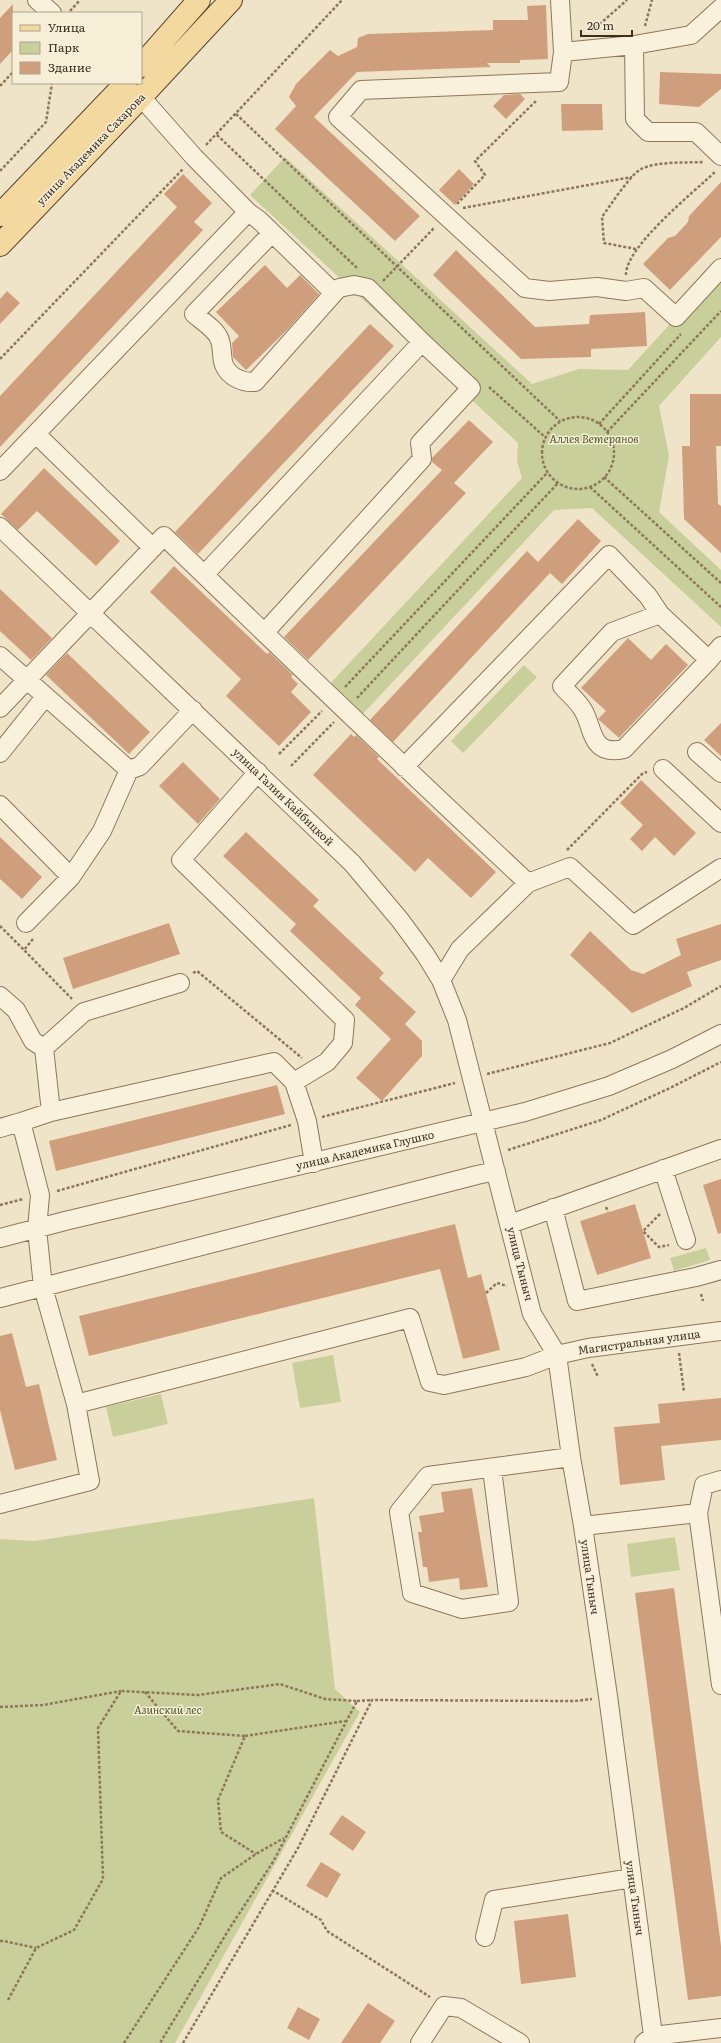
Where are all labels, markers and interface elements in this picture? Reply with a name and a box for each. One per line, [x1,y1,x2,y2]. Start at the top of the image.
legend [12,12,142,84]
scale bar [581,12,632,38]
text: 20 m [587,16,614,34]
text: Улица [48,18,86,36]
text: Парк [48,38,79,56]
text: Здание [48,58,91,76]
street label: улица Академика Сахарова [32,89,148,208]
park label: Аллея Ветеранов [549,430,639,446]
street label: улица Галии Кайбицкой [230,744,338,849]
street label: улица Академика Глушко [294,1125,435,1173]
street label: улица Тыныч [504,1225,538,1303]
street label: Магистральная улица [577,1324,701,1358]
street label: улица Тыныч [578,1538,604,1616]
park label: Азинский лес [134,1701,202,1717]
street label: улица Тыныч [623,1859,649,1937]

